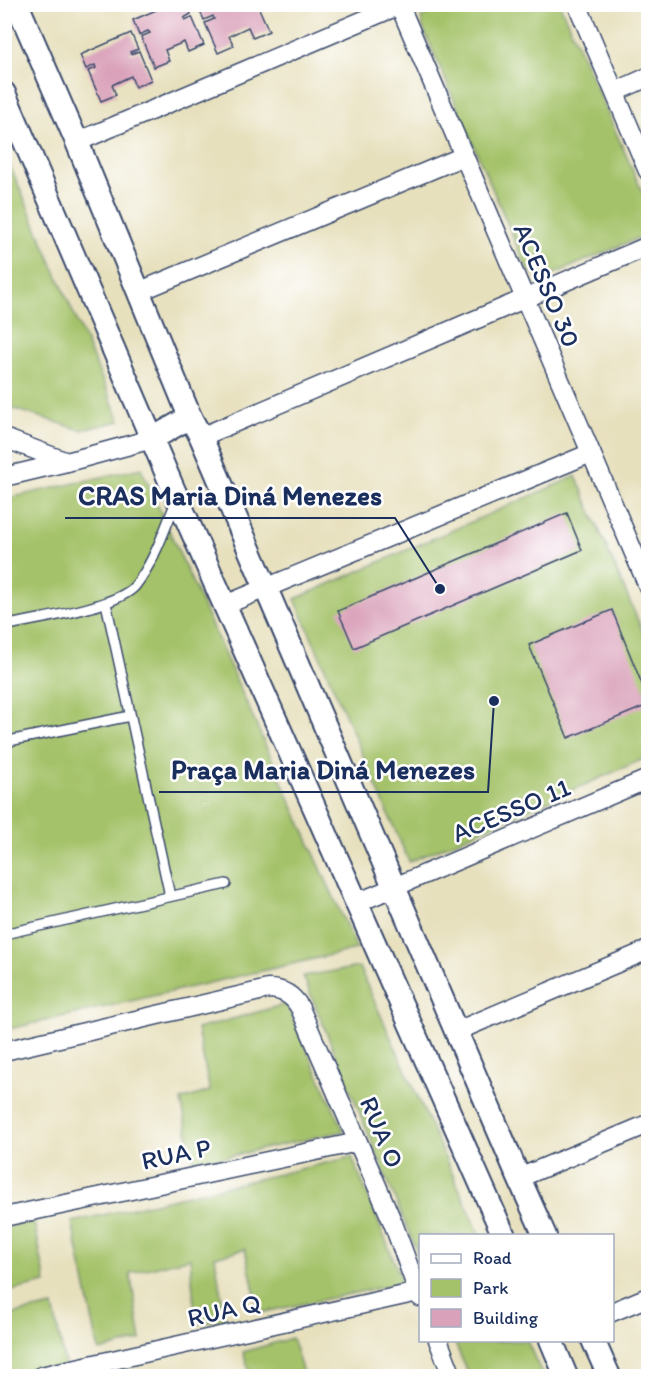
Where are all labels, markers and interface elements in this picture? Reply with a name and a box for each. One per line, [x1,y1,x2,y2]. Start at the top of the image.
street label: ACESSO 30 [507,218,587,352]
callout: CRAS Maria Diná Menezes [65,473,395,518]
text: CRAS Maria Diná Menezes [78,479,382,512]
callout: Praça Maria Diná Menezes [159,747,488,792]
text: Praça Maria Diná Menezes [171,753,475,786]
street label: ACESSO 11 [447,771,575,849]
street label: RUA O [353,1092,411,1172]
street label: RUA P [138,1131,214,1177]
legend [419,1234,614,1342]
text: Road [473,1247,512,1269]
text: Park [473,1277,508,1299]
street label: RUA Q [184,1286,264,1334]
text: Building [473,1307,539,1329]

